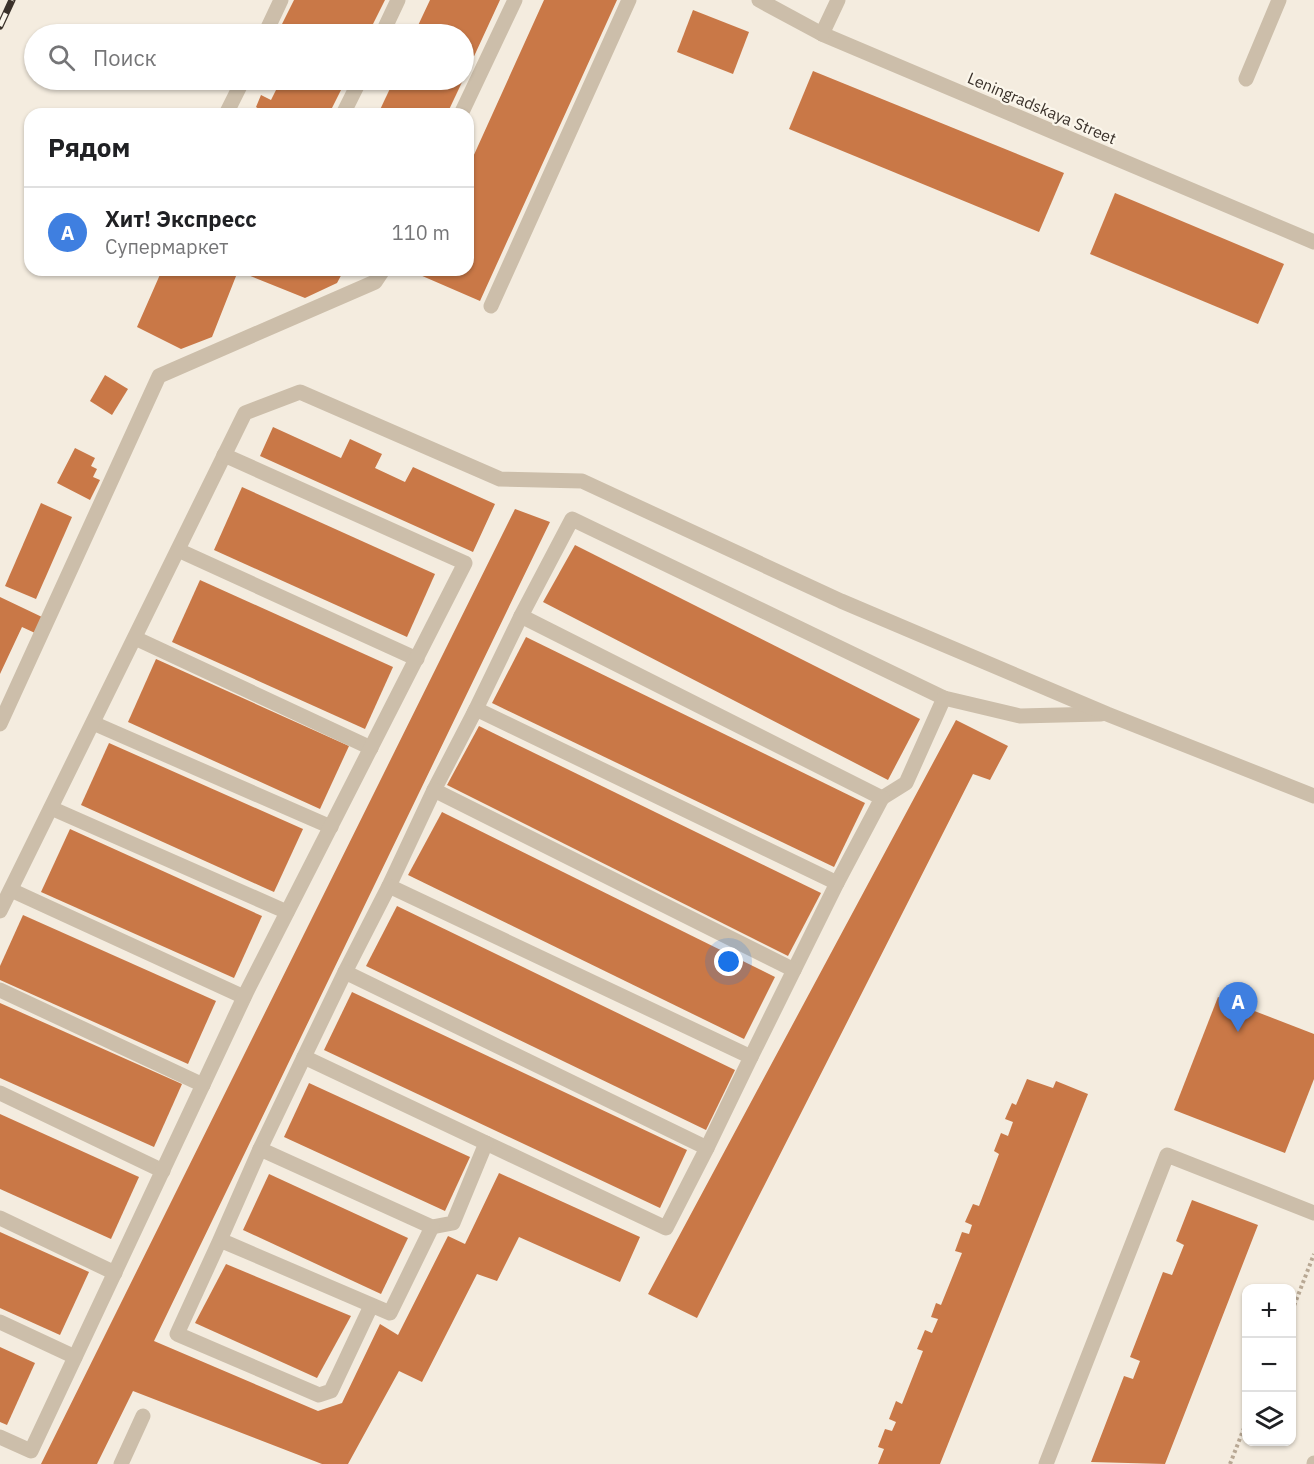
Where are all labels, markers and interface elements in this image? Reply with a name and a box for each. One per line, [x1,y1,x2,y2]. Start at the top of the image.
search box [24,24,474,90]
icon: search [45,41,78,74]
text: Поиск [93,43,157,72]
street label: Leningradskaya Street [965,68,1119,148]
text: Рядом [48,130,130,164]
text: Хит! Экспресс [105,204,257,233]
text: A [61,219,74,246]
text: 110 m [392,219,450,246]
text: Супермаркет [105,233,228,260]
your location [714,947,743,976]
pin: A [1218,982,1258,1032]
map controls [1242,1284,1296,1446]
button: + [1242,1284,1296,1338]
button: − [1242,1338,1296,1392]
button: layers [1242,1392,1296,1446]

